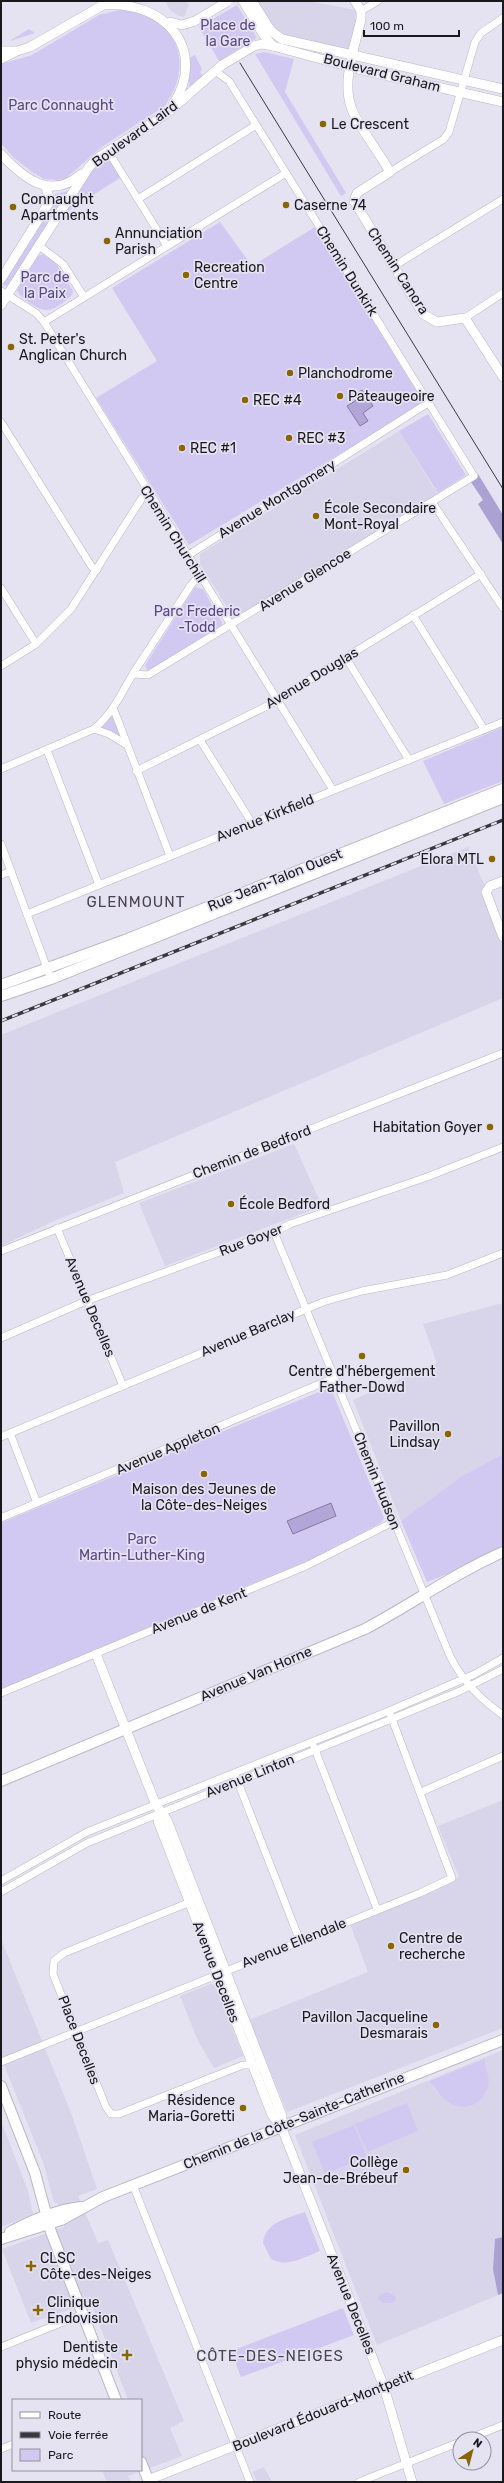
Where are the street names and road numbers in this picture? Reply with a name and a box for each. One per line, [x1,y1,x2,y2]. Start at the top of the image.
street label: Boulevard Graham [322,50,442,96]
street label: Boulevard Laird [89,97,181,171]
street label: Chemin Dunkirk [312,223,382,320]
street label: Chemin Canora [364,224,432,318]
street label: Avenue Montgomery [215,456,339,542]
street label: Chemin Churchill [136,482,210,586]
street label: Avenue Glencoe [256,545,354,615]
street label: Avenue Douglas [263,644,361,712]
street label: Avenue Kirkfield [214,791,316,845]
street label: Rue Jean-Talon Ouest [205,845,345,915]
street label: Chemin de Bedford [190,1122,314,1182]
street label: Rue Goyer [217,1220,286,1260]
street label: Avenue Decelles [61,1254,119,1360]
street label: Avenue Barclay [198,1305,298,1361]
street label: Avenue Appleton [113,1419,223,1479]
street label: Chemin Hudson [350,1430,404,1532]
street label: Avenue de Kent [149,1584,250,1638]
street label: Avenue Van Horne [198,1643,315,1705]
street label: Avenue Linton [203,1750,297,1802]
street label: Avenue Ellendale [239,1914,349,1972]
street label: Avenue Decelles [189,1919,243,2025]
street label: Place Decelles [54,1993,104,2087]
street label: Chemin de la Côte-Sainte-Catherine [181,2069,407,2173]
street label: Avenue Decelles [323,2251,379,2357]
street label: Boulevard Édouard-Montpetit [230,2366,416,2455]

